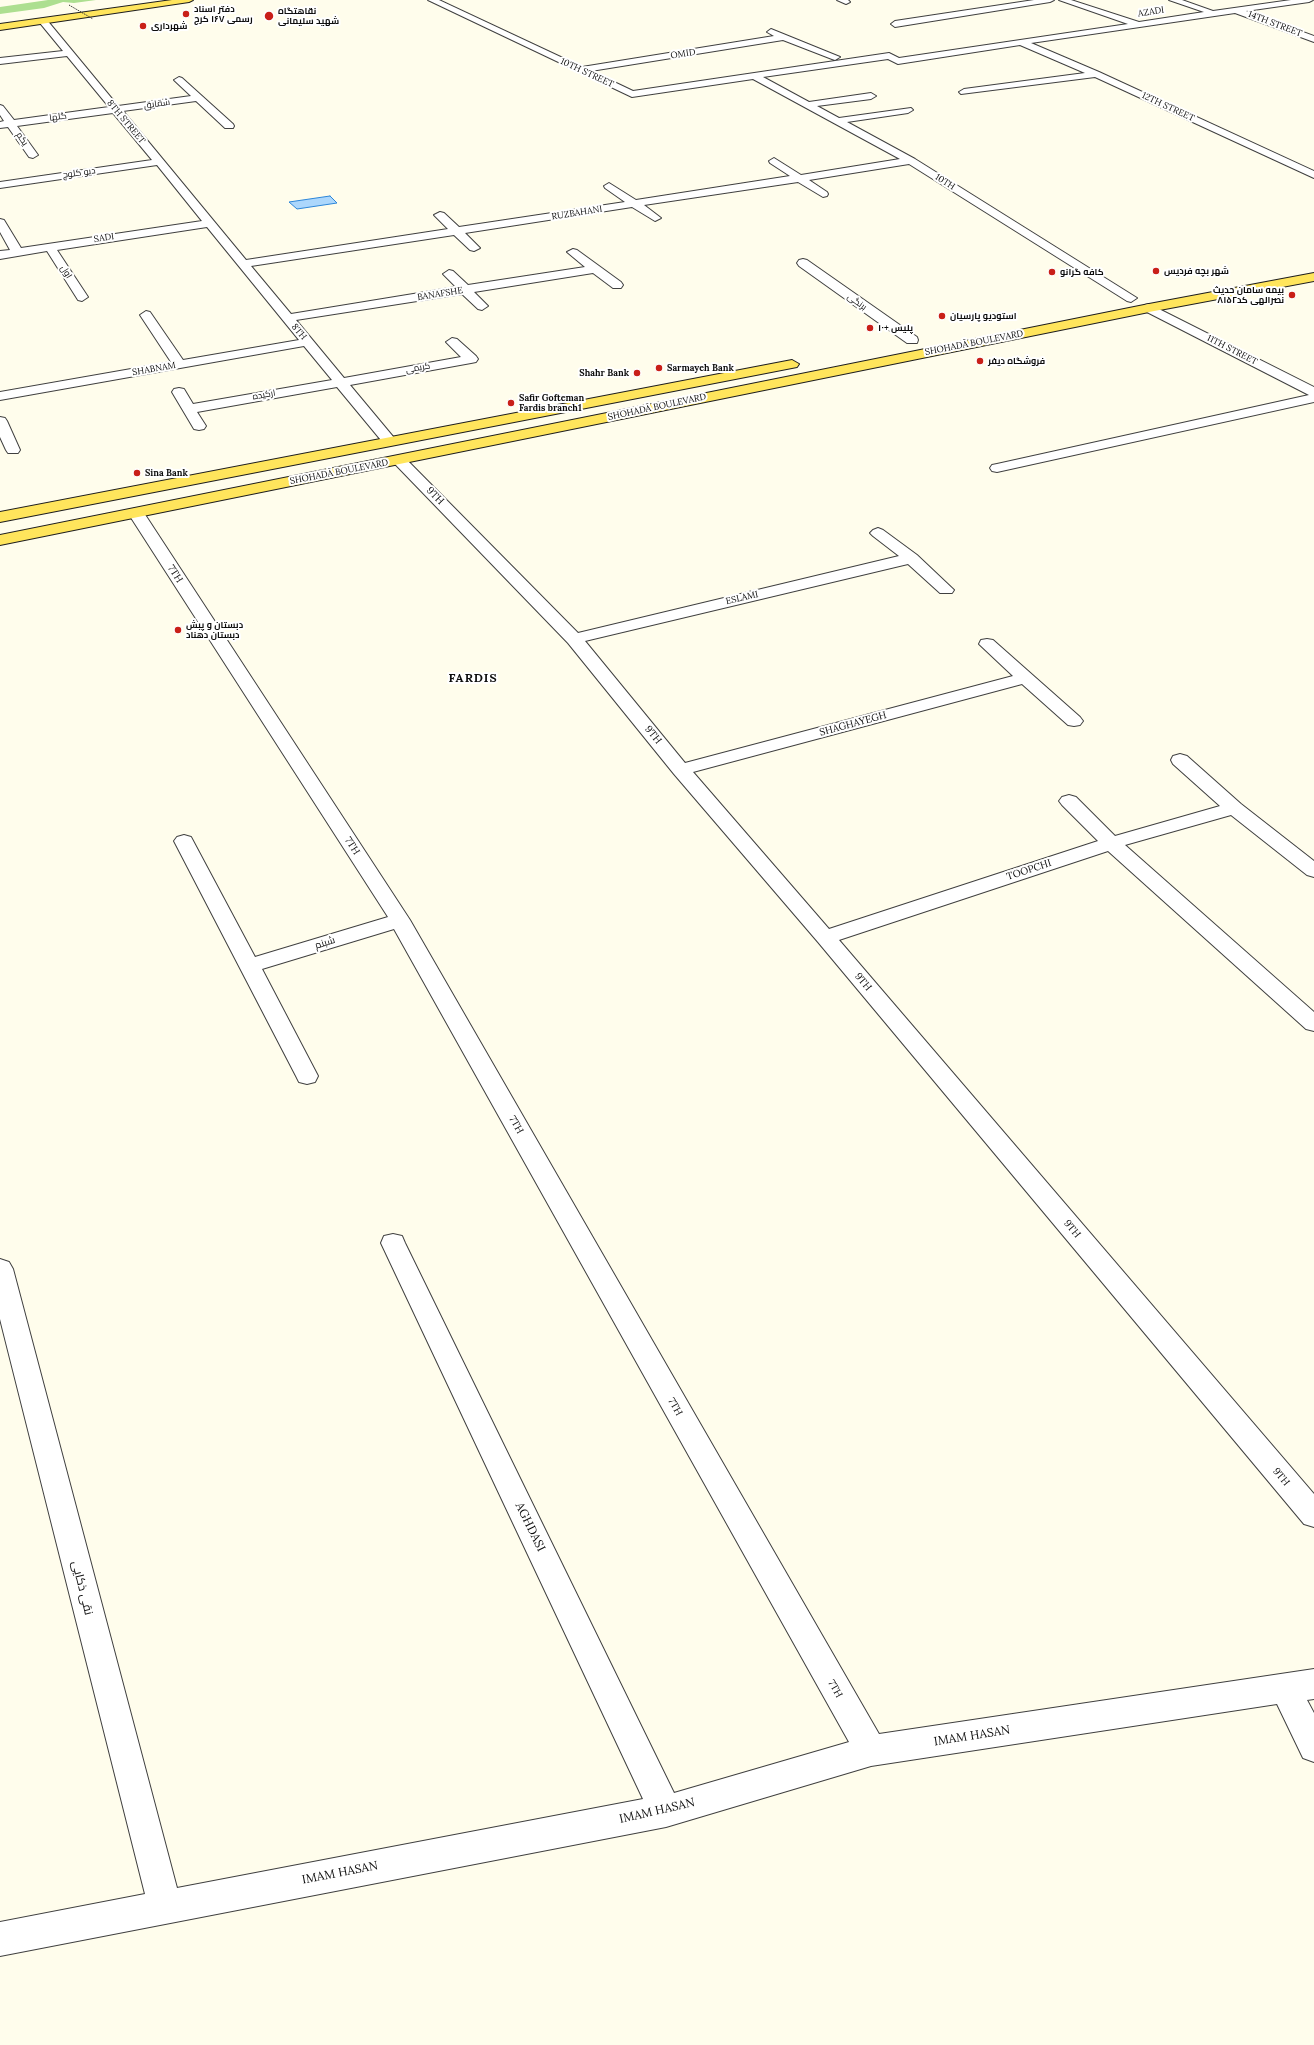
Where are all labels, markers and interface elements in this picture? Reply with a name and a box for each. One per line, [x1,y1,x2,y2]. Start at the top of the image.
place label: دفتر اسناد رسمی ۱۶۷ کرج [194,4,253,25]
street label: AZADI [1137,5,1165,19]
place label: نقاهتگاه شهید سلیمانی [278,6,339,27]
marker: دفتر اسناد رسمی ۱۶۷ کرج [181,9,191,19]
street label: 14TH STREET [1247,9,1303,39]
marker: نقاهتگاه شهید سلیمانی [263,10,275,22]
marker: شهرداری [138,21,148,31]
place label: شهرداری [151,21,187,31]
street label: OMID [670,47,696,61]
street label: 10TH STREET [559,56,615,90]
street label: 12TH STREET [1140,90,1196,124]
street label: شقایق [143,97,171,111]
street label: 8TH STREET [105,98,147,146]
street label: گلها [49,110,67,124]
street label: یکم [14,130,30,148]
street label: دیو کلوچ [62,165,96,181]
street label: 10TH [933,172,957,192]
street label: RUZBAHANI [551,204,603,222]
street label: SADI [93,231,115,245]
street label: اول [58,263,74,281]
marker: شهر بچه فردیس [1151,266,1161,276]
place label: شهر بچه فردیس [1164,266,1229,276]
marker: کافه گرانو [1047,267,1057,277]
place label: کافه گرانو [1060,267,1104,277]
street label: BANAFSHE [416,285,464,303]
place label: بیمه سامان حدیث نصرالهی کد۸۱۵۲ [1213,285,1284,306]
marker: بیمه سامان حدیث نصرالهی کد۸۱۵۲ [1287,290,1297,300]
street label: برنگی [845,291,869,313]
marker: استودیو پارسیان [937,311,947,321]
place label: استودیو پارسیان [950,311,1016,321]
street label: 8TH [289,322,309,342]
marker: پلیس +۱۰ [865,323,875,333]
place label: پلیس +۱۰ [878,323,913,333]
street label: SHOHADĀ BOULEVARD [924,328,1024,358]
street label: 11TH STREET [1205,333,1259,367]
marker: فروشگاه دیفر [975,356,985,366]
place label: فروشگاه دیفر [988,356,1045,366]
street label: SHABNAM [131,360,177,378]
street label: کریمی [405,361,431,375]
marker: Sarmayeh Bank [654,363,664,373]
place label: Sarmayeh Bank [667,363,734,373]
place label: Shahr Bank [579,368,629,378]
marker: Shahr Bank [632,368,642,378]
street label: ارکیده [252,388,276,402]
street label: SHOHADĀ BOULEVARD [607,391,707,423]
place label: Safir Gofteman Fardis branch1 [519,393,584,414]
marker: Safir Gofteman Fardis branch1 [506,398,516,408]
street label: SHOHADĀ BOULEVARD [289,457,389,487]
marker: Sina Bank [132,468,142,478]
place label: Sina Bank [145,468,188,478]
street label: 9TH [424,485,446,507]
street label: 7TH [165,563,185,585]
street label: ESLAMI [725,589,759,607]
place label: دبستان و پبش دبستان دهناد [186,620,243,641]
marker: دبستان و پبش دبستان دهناد [173,625,183,635]
district label: FARDIS [448,672,498,686]
street label: SHAGHAYEGH [818,709,888,739]
street label: 9TH [642,723,664,747]
street label: 7TH [342,835,362,857]
street label: TOOPCHI [1005,857,1053,883]
street label: شبنم [313,934,337,952]
street label: 9TH [852,970,874,994]
street label: 7TH [506,1114,526,1136]
street label: 9TH [1061,1217,1083,1241]
street label: 7TH [665,1396,685,1418]
street label: 9TH [1270,1465,1292,1489]
street label: AGHDASI [512,1500,548,1554]
street label: نقی ذکایی [68,1559,96,1617]
street label: 7TH [825,1678,845,1700]
street label: IMAM HASAN [933,1723,1011,1749]
street label: IMAM HASAN [618,1795,696,1827]
street label: IMAM HASAN [301,1859,379,1887]

